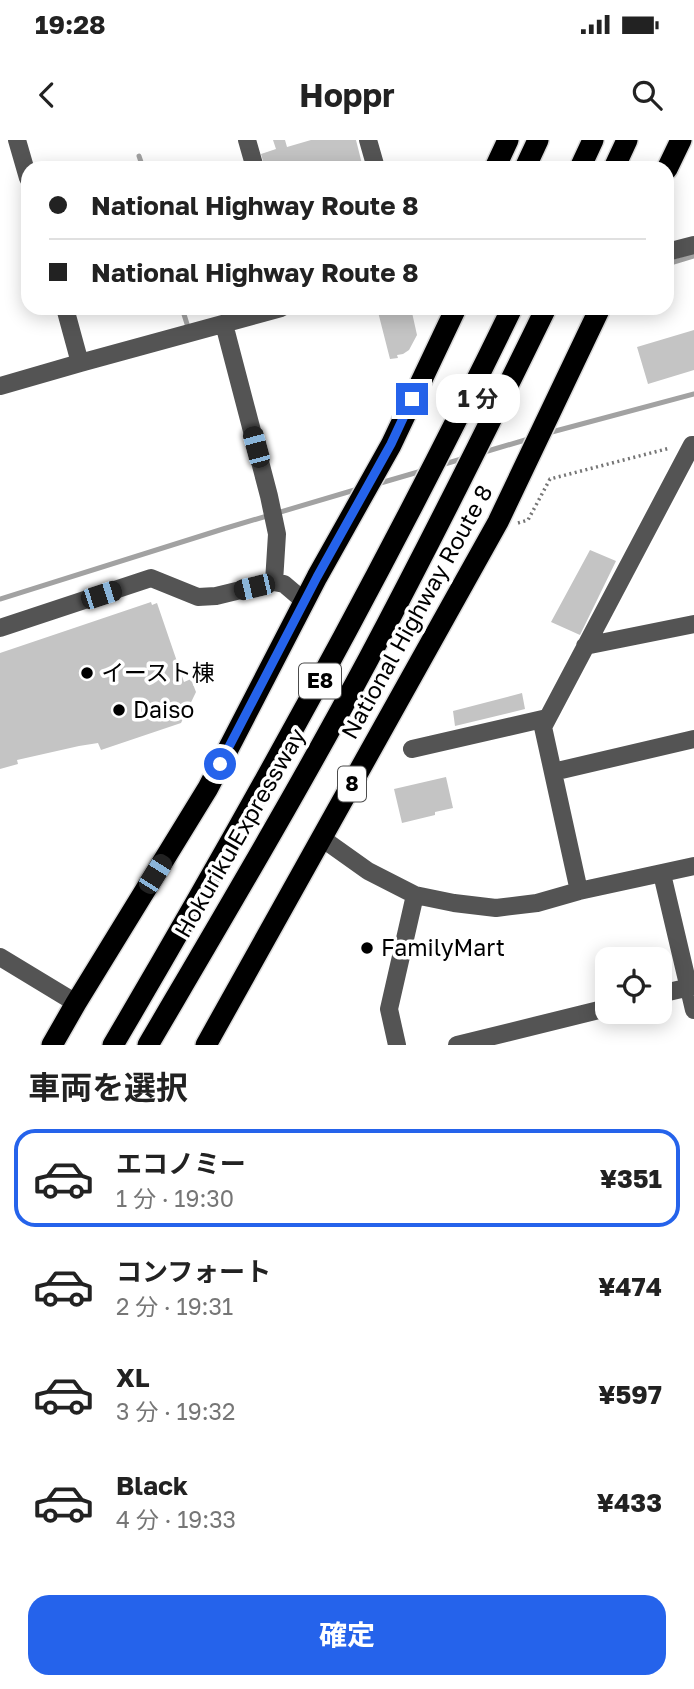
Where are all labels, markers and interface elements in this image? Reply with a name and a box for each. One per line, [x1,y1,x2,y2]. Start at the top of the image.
text: 19:28 [35,9,106,40]
icon: back [28,76,66,114]
text: Hoppr [299,76,395,114]
icon: search [628,76,666,114]
text: National Highway Route 8 [91,190,419,221]
text: National Highway Route 8 [91,257,419,288]
callout: 1 分 [436,374,520,424]
route end [396,383,428,415]
text: 1 分 [458,384,498,412]
car [241,424,272,470]
street label: National Highway Route 8 [335,480,498,743]
car [232,572,277,602]
car [78,579,125,611]
place label: イースト棟 [101,658,215,686]
road number: E8 [299,664,341,698]
marker: イースト棟 [79,665,95,681]
place label: Daiso [133,695,194,723]
marker: Daiso [111,702,127,718]
street label: Hokuriku Expressway [168,723,311,942]
route start [204,748,236,780]
road number: 8 [338,766,366,802]
car [135,851,176,897]
place label: FamilyMart [381,933,505,961]
marker: FamilyMart [359,940,375,956]
map controls [595,947,672,1024]
button: locate [595,947,672,1024]
text: 車両を選択 [28,1068,188,1106]
icon: car [32,1147,95,1210]
text: エコノミー [116,1148,246,1179]
text: ¥351 [600,1163,662,1194]
text: 1 分 · 19:30 [116,1184,234,1212]
icon: car [32,1255,95,1318]
text: コンフォート [116,1256,271,1287]
text: ¥474 [598,1271,662,1302]
text: 2 分 · 19:31 [116,1292,233,1320]
text: XL [116,1362,150,1393]
icon: car [32,1363,95,1426]
text: ¥597 [598,1379,662,1410]
text: 3 分 · 19:32 [116,1397,235,1425]
text: Black [116,1470,188,1501]
icon: car [32,1471,95,1534]
text: ¥433 [597,1487,662,1518]
text: 4 分 · 19:33 [116,1505,236,1533]
button: 確定 [28,1595,666,1675]

